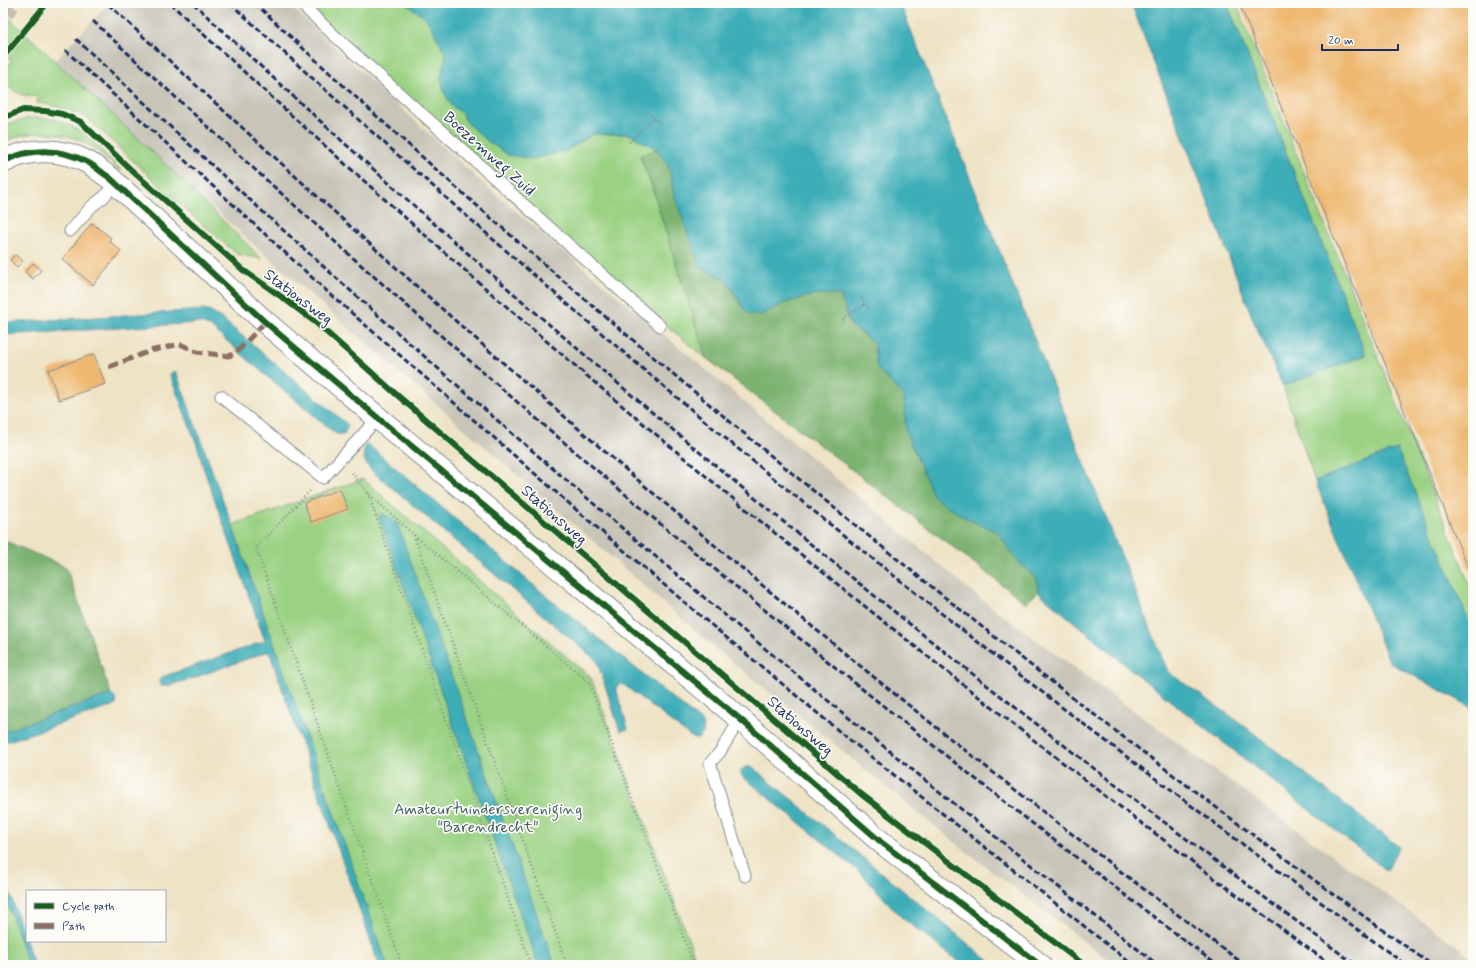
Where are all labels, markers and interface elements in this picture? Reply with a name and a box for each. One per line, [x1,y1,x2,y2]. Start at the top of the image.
scale bar [1322,26,1398,52]
text: 20 m [1328,33,1354,49]
street label: Boezemweg Zuid [438,107,540,202]
street label: Stationsweg [259,264,337,330]
street label: Stationsweg [516,481,592,550]
street label: Stationsweg [762,692,838,761]
park label: Amateurtuindersvereniging "Barendrecht" [394,799,582,838]
legend [26,890,166,942]
text: Cycle path [62,899,114,915]
text: Path [62,919,85,935]

